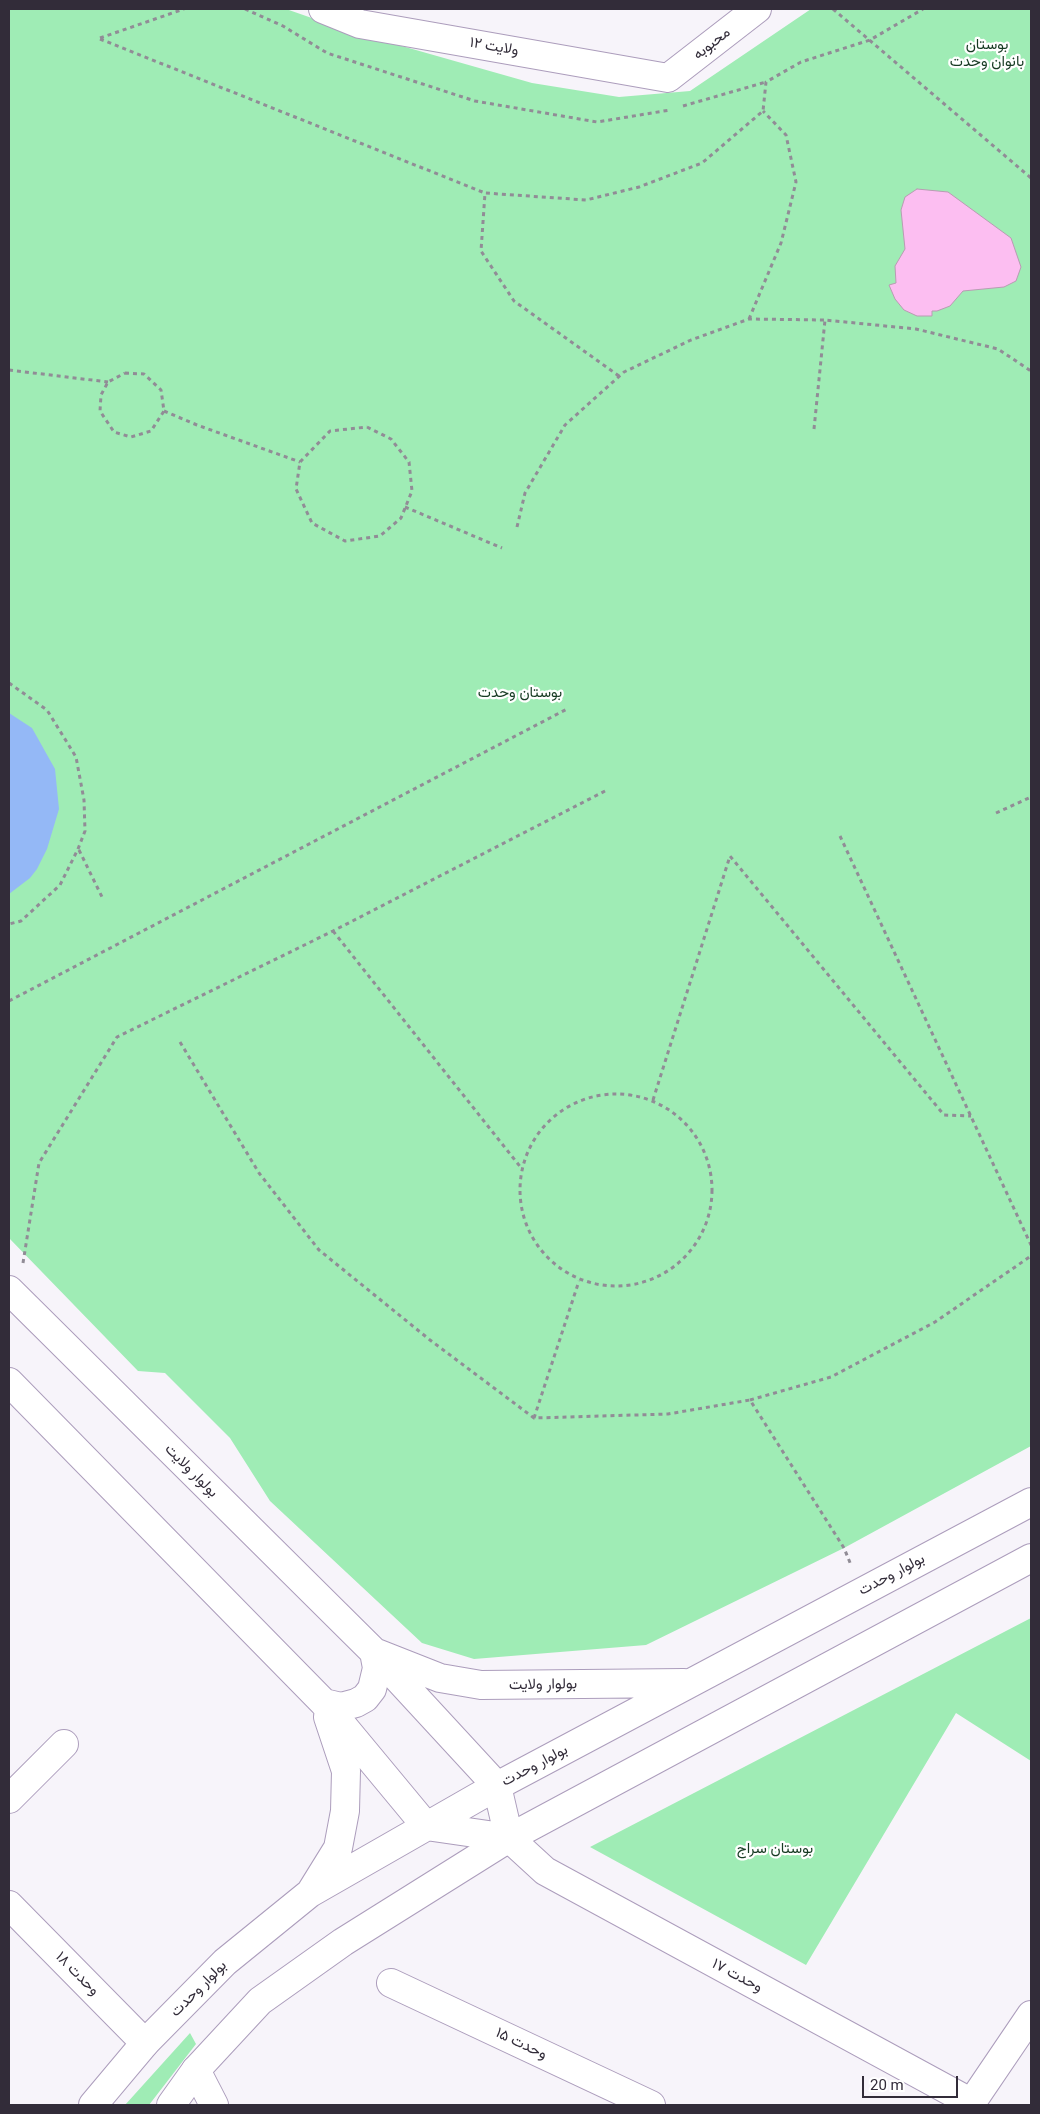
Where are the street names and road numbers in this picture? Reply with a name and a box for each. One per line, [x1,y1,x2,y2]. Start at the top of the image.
street label: محبوبه [690,24,734,64]
street label: ولایت ۱۲ [468,34,520,60]
street label: بولوار ولایت [161,1441,221,1501]
street label: بولوار وحدت [856,1550,928,1600]
street label: بولوار ولایت [509,1675,577,1695]
street label: بولوار وحدت [499,1741,571,1791]
street label: وحدت ۱۸ [51,1948,103,2000]
street label: وحدت ۱۷ [709,1955,765,1997]
street label: بولوار وحدت [167,1957,231,2021]
street label: وحدت ۱۵ [492,2024,550,2064]

